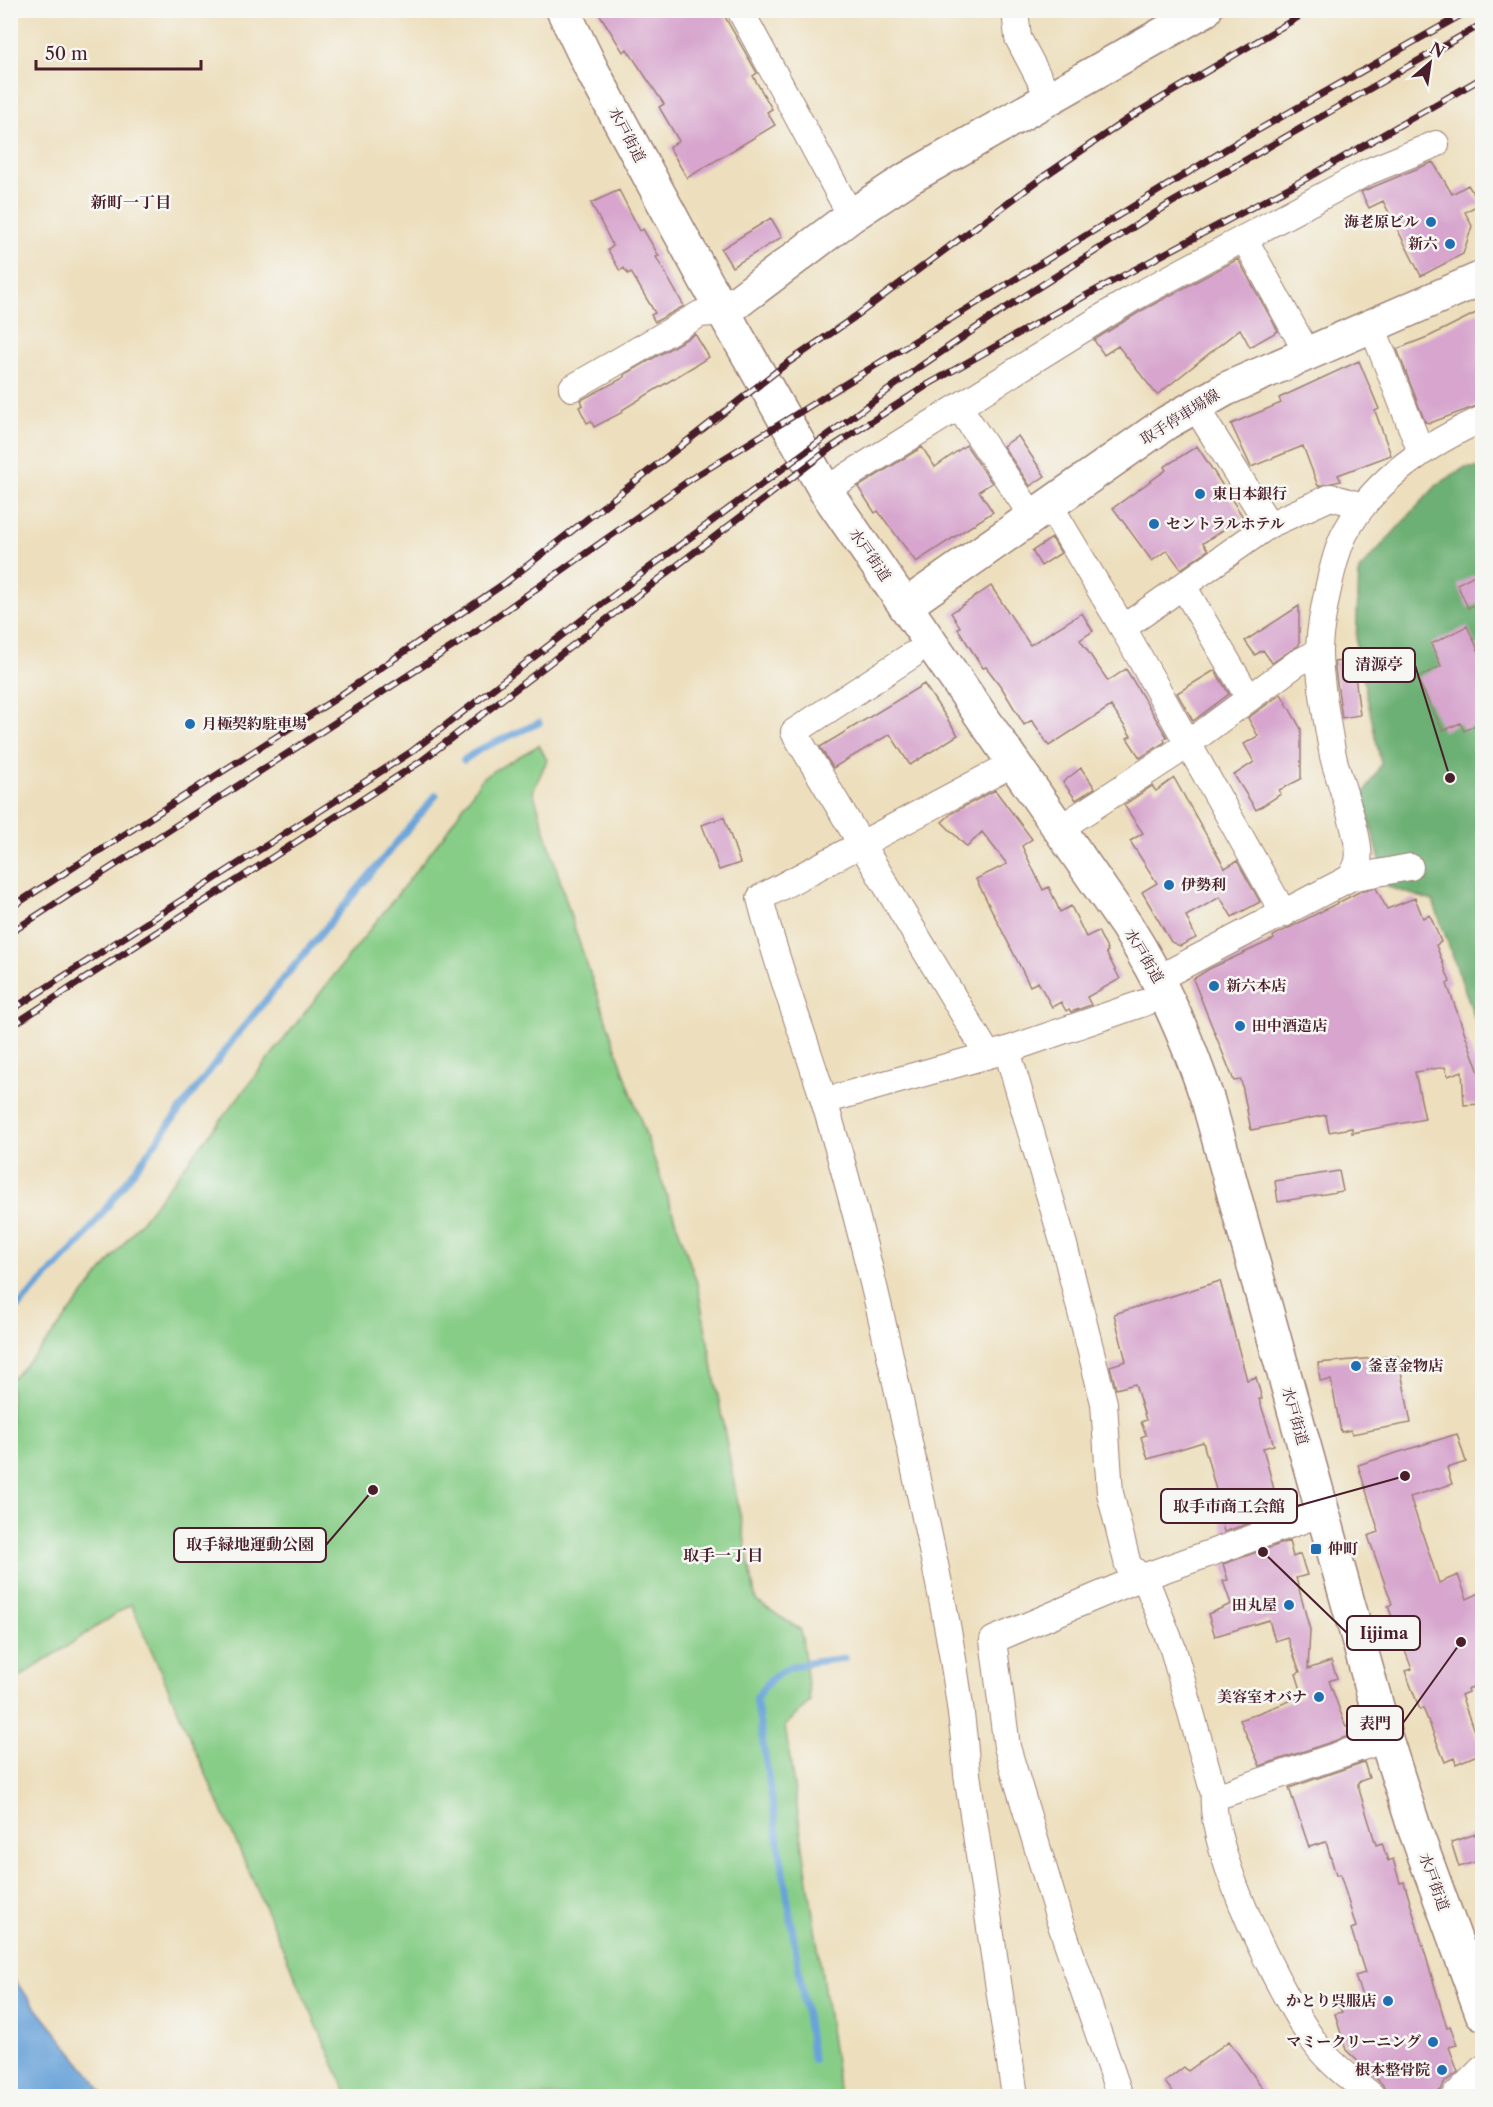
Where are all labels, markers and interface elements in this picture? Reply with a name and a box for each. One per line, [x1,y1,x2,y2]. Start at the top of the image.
scale bar [36,33,201,71]
north arrow [1400,33,1460,93]
text: N [1426,38,1448,62]
text: 50 m [45,43,88,65]
street label: 水戸街道 [605,104,650,166]
district label: 新町一丁目 [90,192,171,212]
place label: 海老原ビル [1344,212,1419,231]
marker: 海老原ビル [1424,215,1438,229]
place label: 新六 [1408,234,1438,253]
marker: 新六 [1443,237,1457,251]
street label: 取手停車場線 [1137,385,1223,448]
place label: 東日本銀行 [1212,484,1287,503]
marker: 東日本銀行 [1193,487,1207,501]
place label: セントラルホテル [1166,514,1285,533]
marker: セントラルホテル [1147,517,1161,531]
street label: 水戸街道 [845,525,895,585]
callout: 清源亭 [1343,648,1415,682]
text: 清源亭 [1355,654,1403,674]
place label: 月極契約駐車場 [202,714,307,733]
marker: 月極契約駐車場 [183,717,197,731]
place label: 伊勢利 [1181,875,1226,894]
marker: 伊勢利 [1162,878,1176,892]
street label: 水戸街道 [1121,925,1168,986]
place label: 新六本店 [1226,976,1286,995]
marker: 新六本店 [1207,979,1221,993]
place label: 田中酒造店 [1252,1016,1327,1035]
marker: 田中酒造店 [1233,1019,1247,1033]
place label: 釜喜金物店 [1368,1356,1443,1375]
marker: 釜喜金物店 [1349,1359,1363,1373]
street label: 水戸街道 [1278,1384,1313,1447]
callout: 取手市商工会館 [1161,1489,1297,1523]
text: 取手市商工会館 [1173,1496,1285,1516]
callout: 取手緑地運動公園 [174,1528,326,1562]
text: 取手緑地運動公園 [186,1534,314,1554]
place label: 仲町 [1328,1539,1358,1558]
marker: 仲町 [1309,1542,1323,1556]
district label: 取手一丁目 [683,1545,763,1565]
place label: 田丸屋 [1232,1595,1277,1614]
marker: 田丸屋 [1282,1598,1296,1612]
callout: Iijima [1347,1616,1420,1650]
text: Iijima [1360,1623,1409,1643]
place label: 美容室オバナ [1217,1687,1307,1706]
marker: 美容室オバナ [1312,1690,1326,1704]
callout: 表門 [1347,1706,1403,1740]
text: 表門 [1359,1713,1391,1733]
street label: 水戸街道 [1415,1850,1454,1913]
place label: かとり呉服店 [1286,1991,1376,2010]
marker: かとり呉服店 [1381,1994,1395,2008]
place label: マミークリーニング [1286,2032,1421,2051]
marker: マミークリーニング [1426,2035,1440,2049]
place label: 根本整骨院 [1355,2060,1430,2079]
marker: 根本整骨院 [1435,2063,1449,2077]

